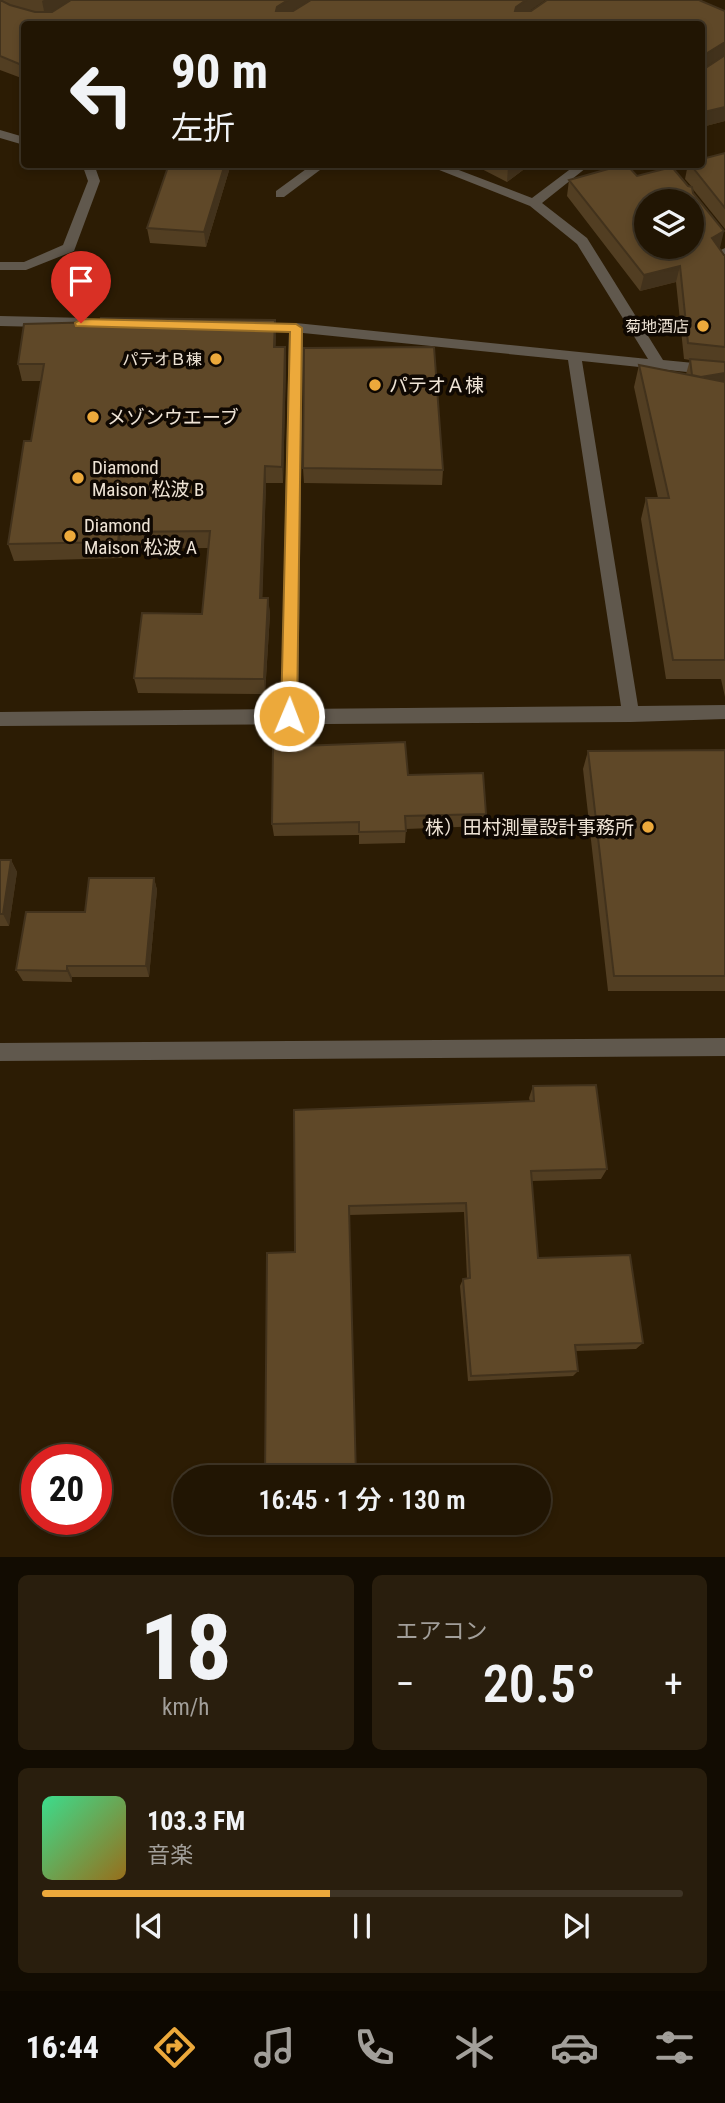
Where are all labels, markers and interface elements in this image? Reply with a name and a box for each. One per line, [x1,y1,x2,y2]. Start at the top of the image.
text: 90 m [171,43,268,100]
icon: left [56,49,147,140]
text: 左折 [171,109,235,147]
map controls [634,189,704,259]
button: layers [634,189,704,259]
pin [51,251,111,323]
icon: arrive [62,262,100,300]
place label: 菊地酒店 [625,317,689,336]
marker: 菊地酒店 [695,318,711,334]
place label: パテオＢ棟 [122,350,202,369]
marker: パテオＢ棟 [208,351,224,367]
place label: パテオＡ棟 [389,374,484,397]
marker: パテオＡ棟 [367,377,383,393]
place label: メゾンウエーブ [107,406,239,429]
marker: メゾンウエーブ [85,409,101,425]
place label: Diamond Maison 松波 B [92,456,204,501]
marker: Diamond Maison 松波 B [70,470,86,486]
place label: Diamond Maison 松波 A [84,514,197,559]
marker: Diamond Maison 松波 A [62,528,78,544]
position arrow [252,679,326,753]
place label: 株）田村測量設計事務所 [425,816,634,839]
marker: 株）田村測量設計事務所 [640,819,656,835]
speed limit sign: 20 [21,1444,112,1535]
text: 16:45 · 1 分 · 130 m [258,1485,466,1515]
text: 18 [140,1595,232,1701]
text: エアコン [396,1618,488,1645]
text: 20.5° [483,1654,596,1715]
text: − [396,1662,415,1706]
text: + [664,1662,683,1706]
text: km/h [162,1694,209,1721]
text: 103.3 FM [147,1806,245,1836]
text: 音楽 [147,1842,193,1869]
icon: previous [130,1907,168,1945]
icon: pause [343,1907,381,1945]
icon: next [557,1907,595,1945]
icon: directions [150,2023,199,2072]
icon: music [250,2023,299,2072]
icon: phone [350,2023,399,2072]
icon: climate [450,2023,499,2072]
icon: car [550,2023,599,2072]
icon: filters [650,2023,699,2072]
text: 16:44 [26,2028,99,2066]

